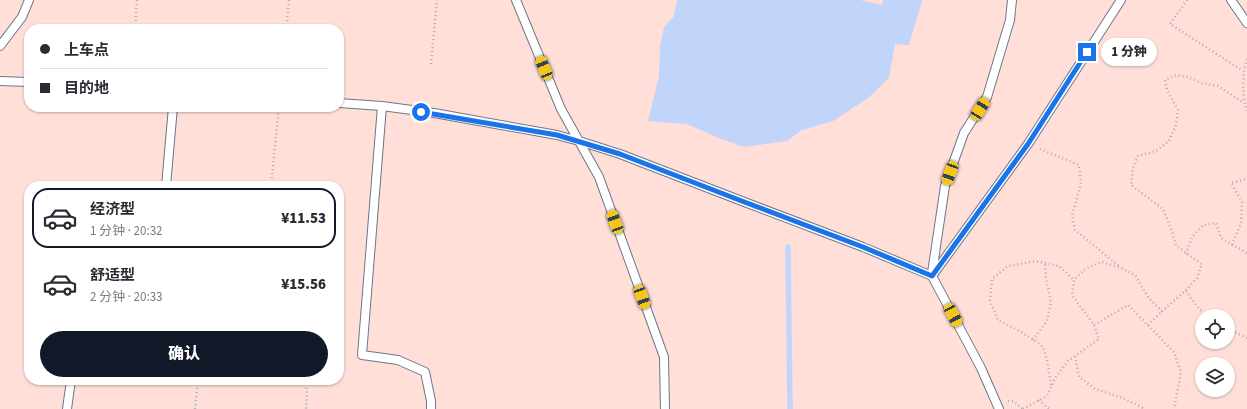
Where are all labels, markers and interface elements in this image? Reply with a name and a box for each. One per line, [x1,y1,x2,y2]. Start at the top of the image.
callout: 1 分钟 [1101,38,1157,66]
text: 上车点 [64,40,109,61]
route end [1078,43,1096,61]
text: 1 分钟 [1111,43,1147,61]
car [534,55,554,81]
text: 目的地 [64,78,109,99]
car [969,96,991,122]
route start [412,103,430,121]
car [940,160,960,186]
text: 经济型 [90,199,135,220]
icon: car [42,200,78,236]
text: ¥11.53 [281,208,326,229]
car [605,209,625,235]
text: 1 分钟 · 20:32 [90,222,163,240]
text: 舒适型 [90,265,135,286]
icon: car [42,266,78,302]
text: ¥15.56 [281,274,326,295]
car [632,284,652,310]
text: 2 分钟 · 20:33 [90,288,163,306]
car [942,302,964,328]
map controls [1195,309,1235,397]
button: locate [1195,309,1235,349]
button: 确认 [40,331,328,377]
button: layers [1195,357,1235,397]

